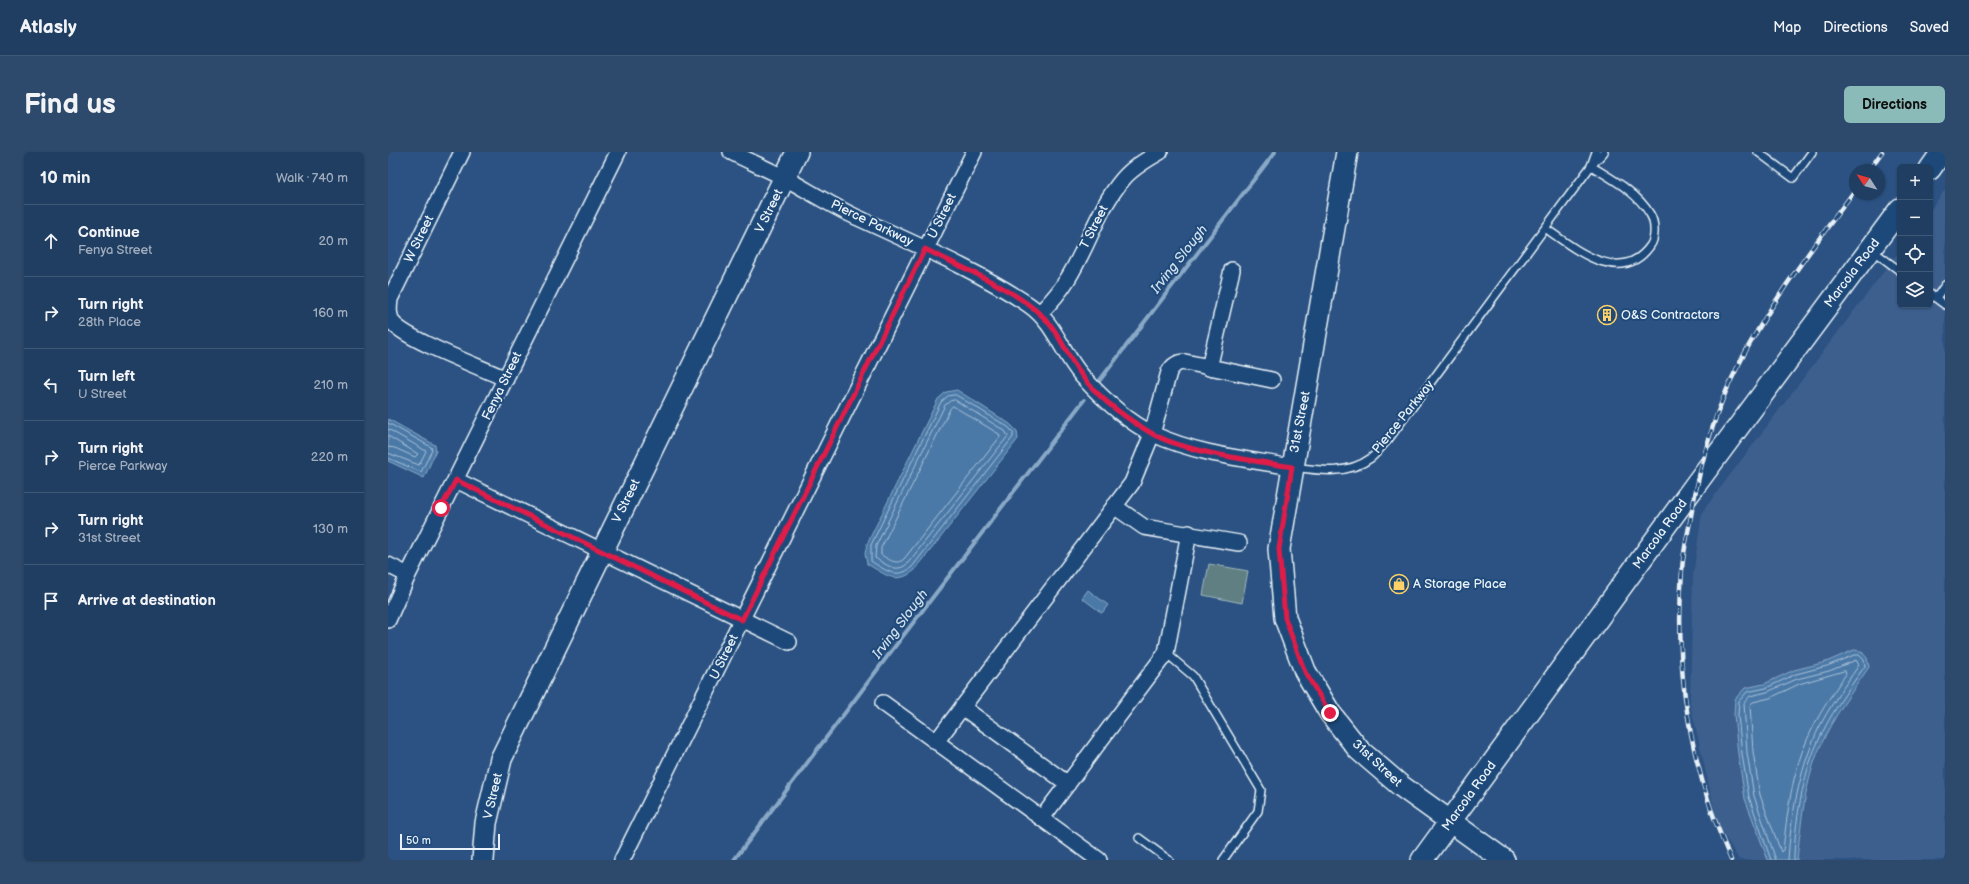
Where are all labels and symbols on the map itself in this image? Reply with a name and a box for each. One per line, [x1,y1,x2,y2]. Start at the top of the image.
north arrow [1849,164,1885,200]
street label: V Street [752,186,786,236]
street label: U Street [924,191,960,241]
street label: Pierce Parkway [828,196,916,250]
street label: T Street [1076,203,1112,251]
street label: W Street [401,213,437,265]
water label: Irving Slough [1146,221,1211,297]
street label: Marcola Road [1821,235,1883,311]
building icon: O&S Contractors [1596,304,1618,326]
place label: O&S Contractors [1621,307,1720,323]
street label: Fenya Street [479,349,525,423]
street label: Pierce Parkway [1369,377,1437,457]
street label: 31st Street [1286,390,1314,454]
street label: V Street [609,476,643,526]
street label: Marcola Road [1629,496,1691,572]
route start [432,499,450,517]
shop icon: A Storage Place [1388,573,1410,595]
place label: A Storage Place [1413,576,1507,592]
water label: Irving Slough [868,586,932,663]
street label: U Street [706,632,742,682]
route end [1321,704,1339,722]
street label: 31st Street [1349,736,1405,790]
street label: Marcola Road [1438,758,1500,834]
street label: V Street [480,771,506,821]
scale bar [400,832,500,851]

